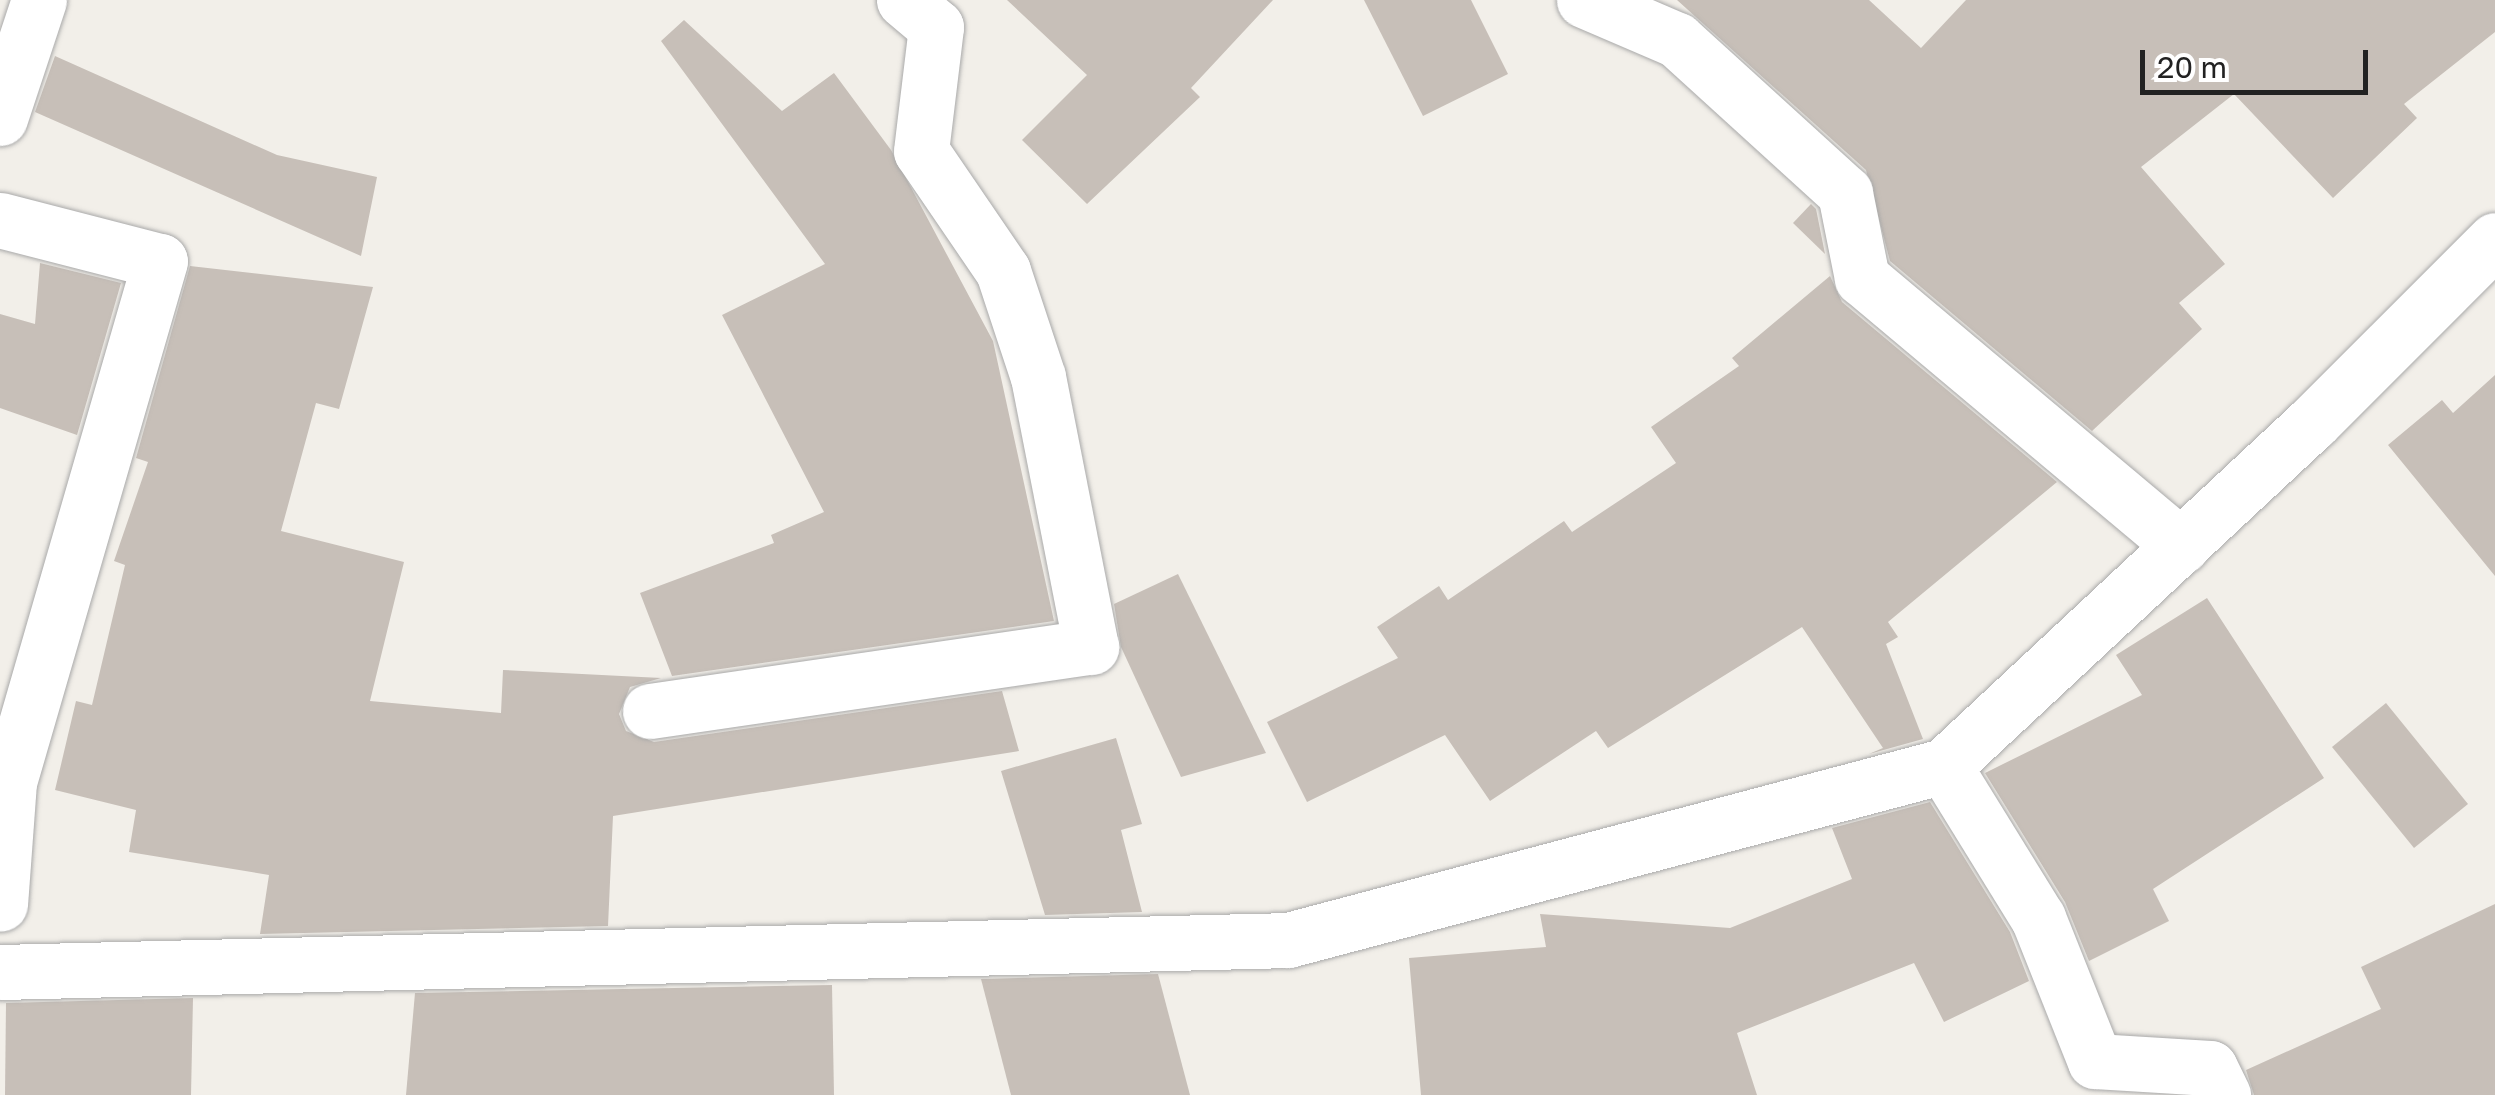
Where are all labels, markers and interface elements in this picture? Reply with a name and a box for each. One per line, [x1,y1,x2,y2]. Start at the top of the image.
scale bar [2145,30,2372,92]
text: 20 m [2157,49,2227,85]

